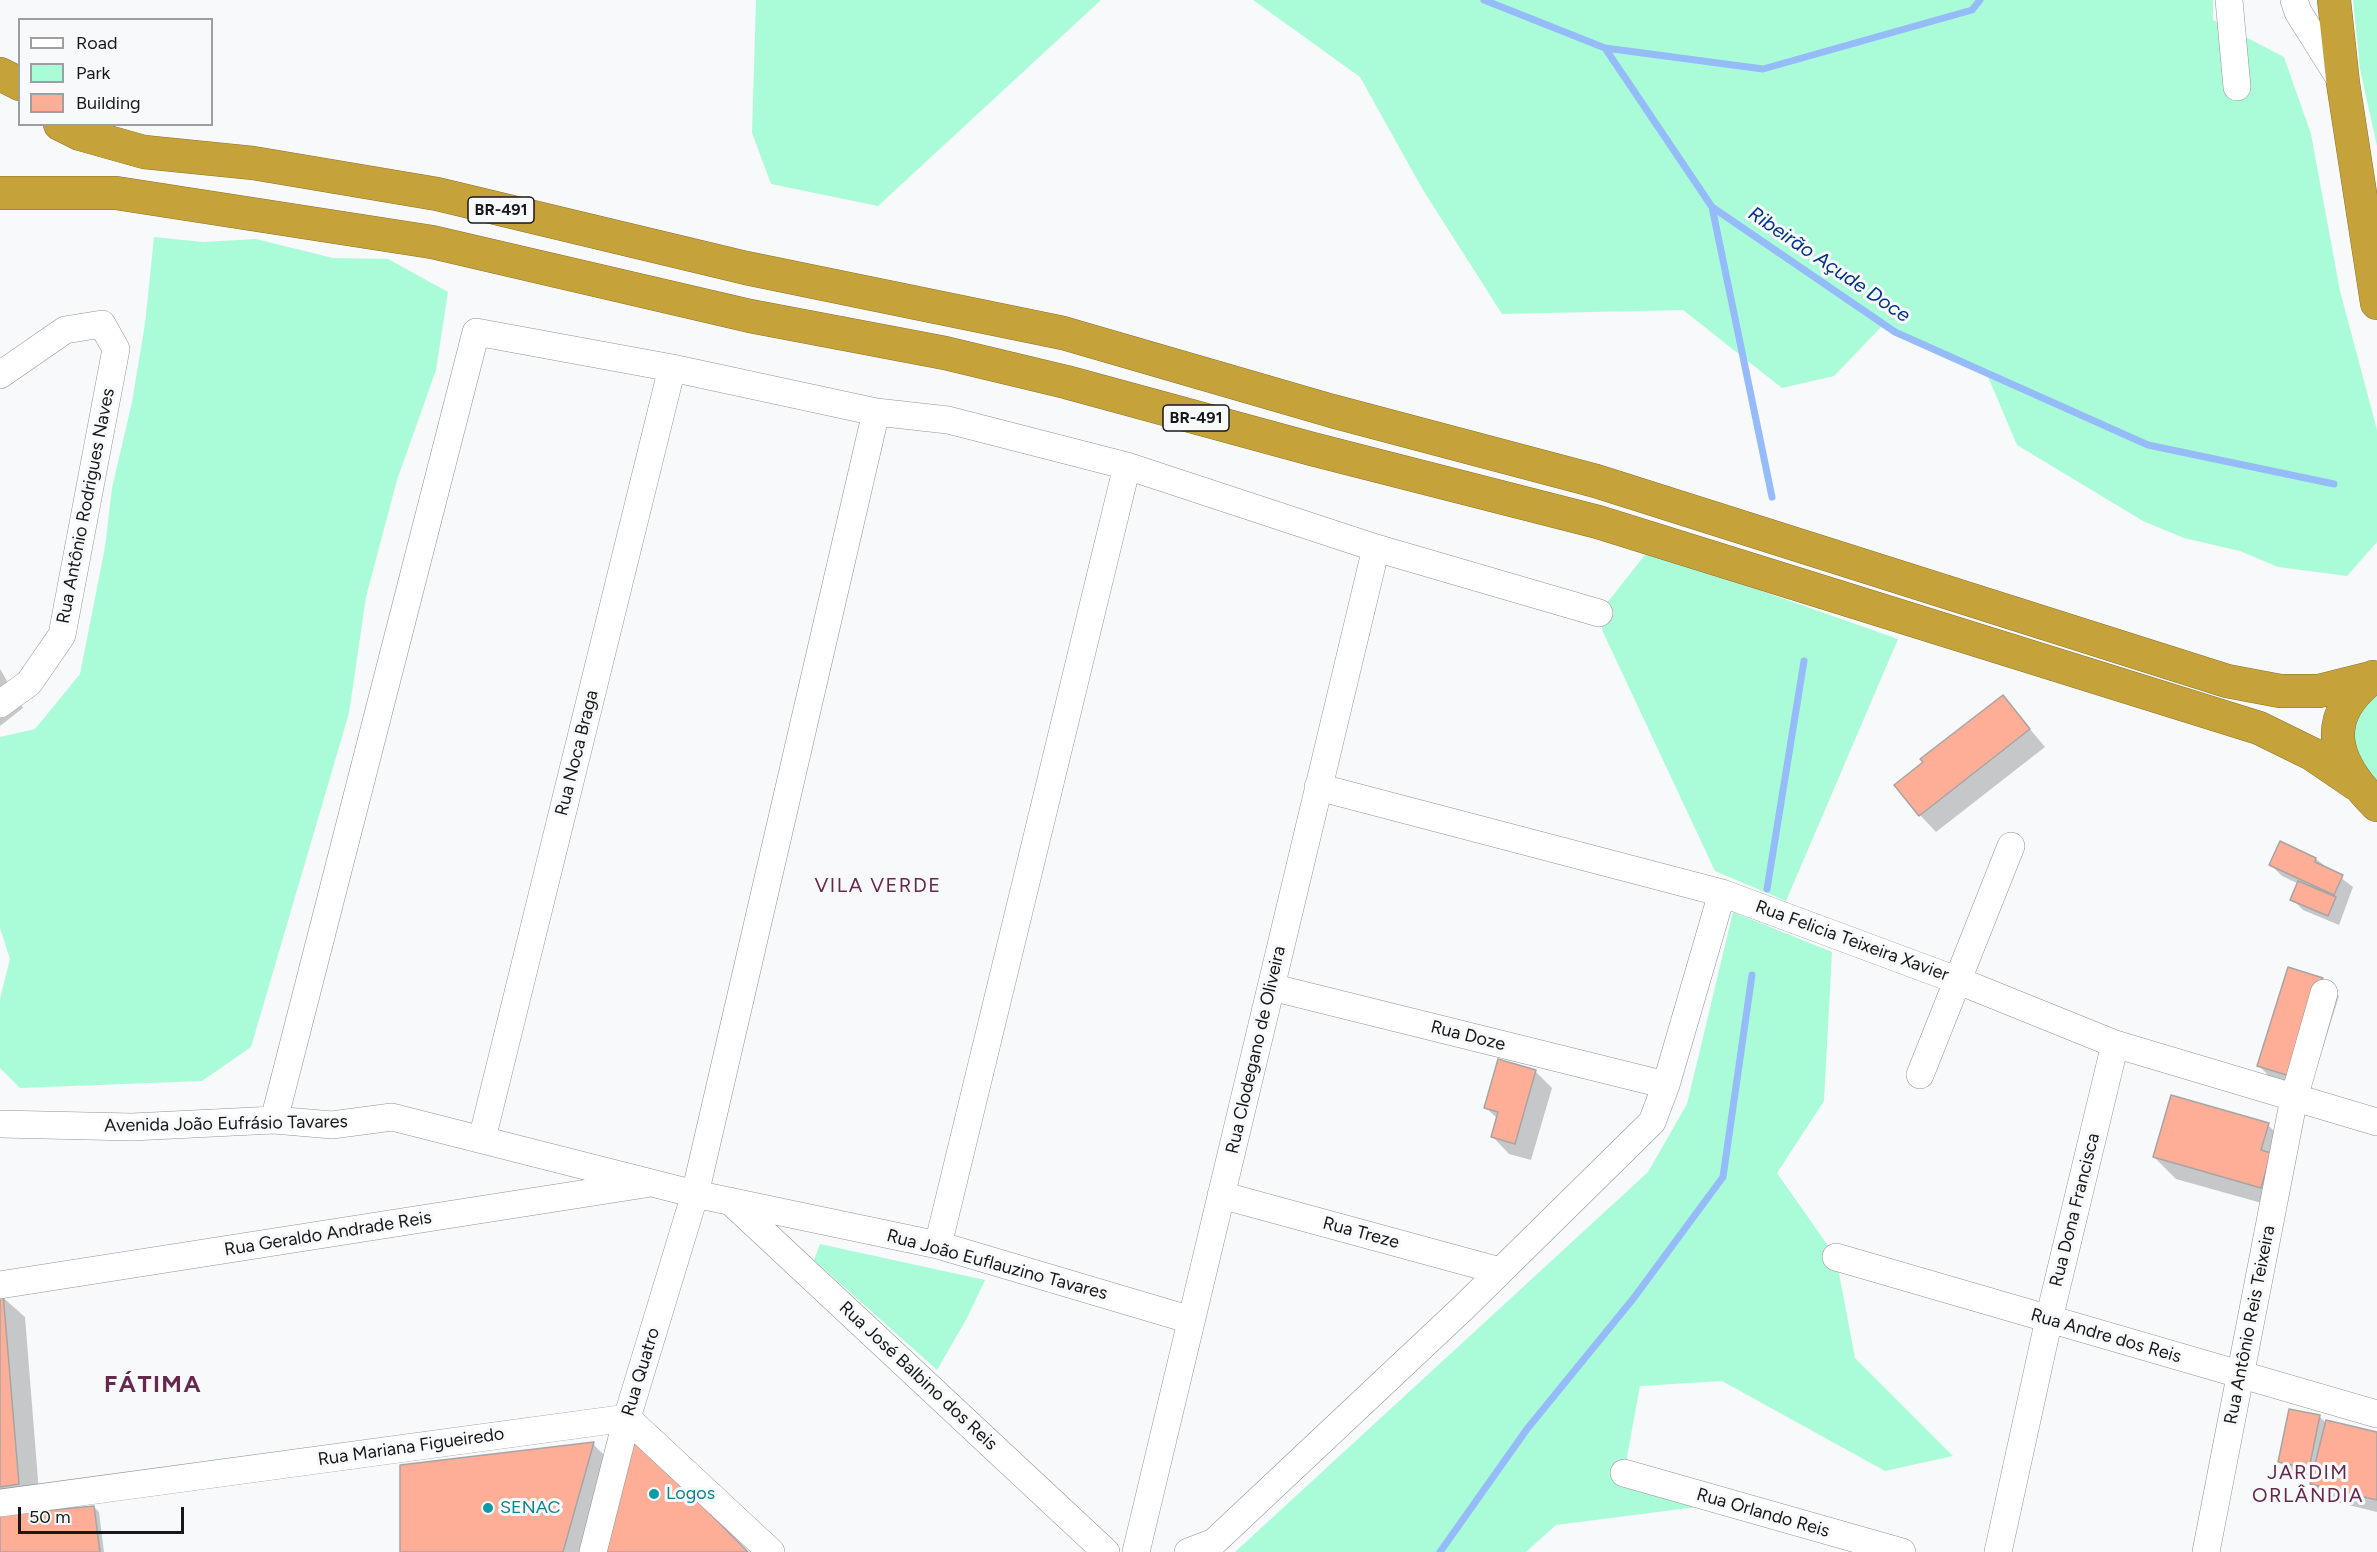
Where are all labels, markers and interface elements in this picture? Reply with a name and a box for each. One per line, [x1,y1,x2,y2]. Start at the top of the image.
legend [18,18,213,126]
text: Road [76,32,117,54]
text: Park [76,62,110,84]
text: Building [76,92,141,114]
road number: BR-491 [468,197,534,223]
water label: Ribeirão Açude Doce [1744,202,1914,328]
street label: Rua Antônio Rodrigues Naves [53,386,119,626]
road number: BR-491 [1163,405,1229,431]
street label: Rua Noca Braga [551,688,603,818]
district label: VILA VERDE [815,874,941,898]
street label: Rua Felicia Teixeira Xavier [1752,896,1952,986]
street label: Rua Clodegano de Oliveira [1222,944,1290,1156]
street label: Rua Doze [1428,1016,1508,1056]
street label: Avenida João Eufrásio Tavares [104,1111,348,1137]
street label: Rua Dona Francisca [2045,1131,2105,1289]
street label: Rua Geraldo Andrade Reis [223,1207,433,1261]
street label: Rua Treze [1320,1212,1402,1254]
street label: Rua Antônio Reis Teixeira [2220,1224,2280,1426]
street label: Rua João Euflauzino Tavares [884,1225,1110,1305]
street label: Rua José Balbino dos Reis [834,1297,1002,1455]
street label: Rua Andre dos Reis [2028,1304,2184,1368]
street label: Rua Quatro [617,1325,665,1419]
district label: FÁTIMA [104,1371,202,1399]
street label: Rua Mariana Figueiredo [316,1423,506,1471]
district label: JARDIM ORLÂNDIA [2252,1461,2364,1508]
place label: Logos [666,1483,715,1505]
street label: Rua Orlando Reis [1694,1484,1832,1542]
marker: Logos [647,1487,661,1501]
scale bar [21,1495,188,1533]
place label: SENAC [500,1497,560,1519]
marker: SENAC [481,1501,495,1515]
text: 50 m [29,1506,71,1528]

